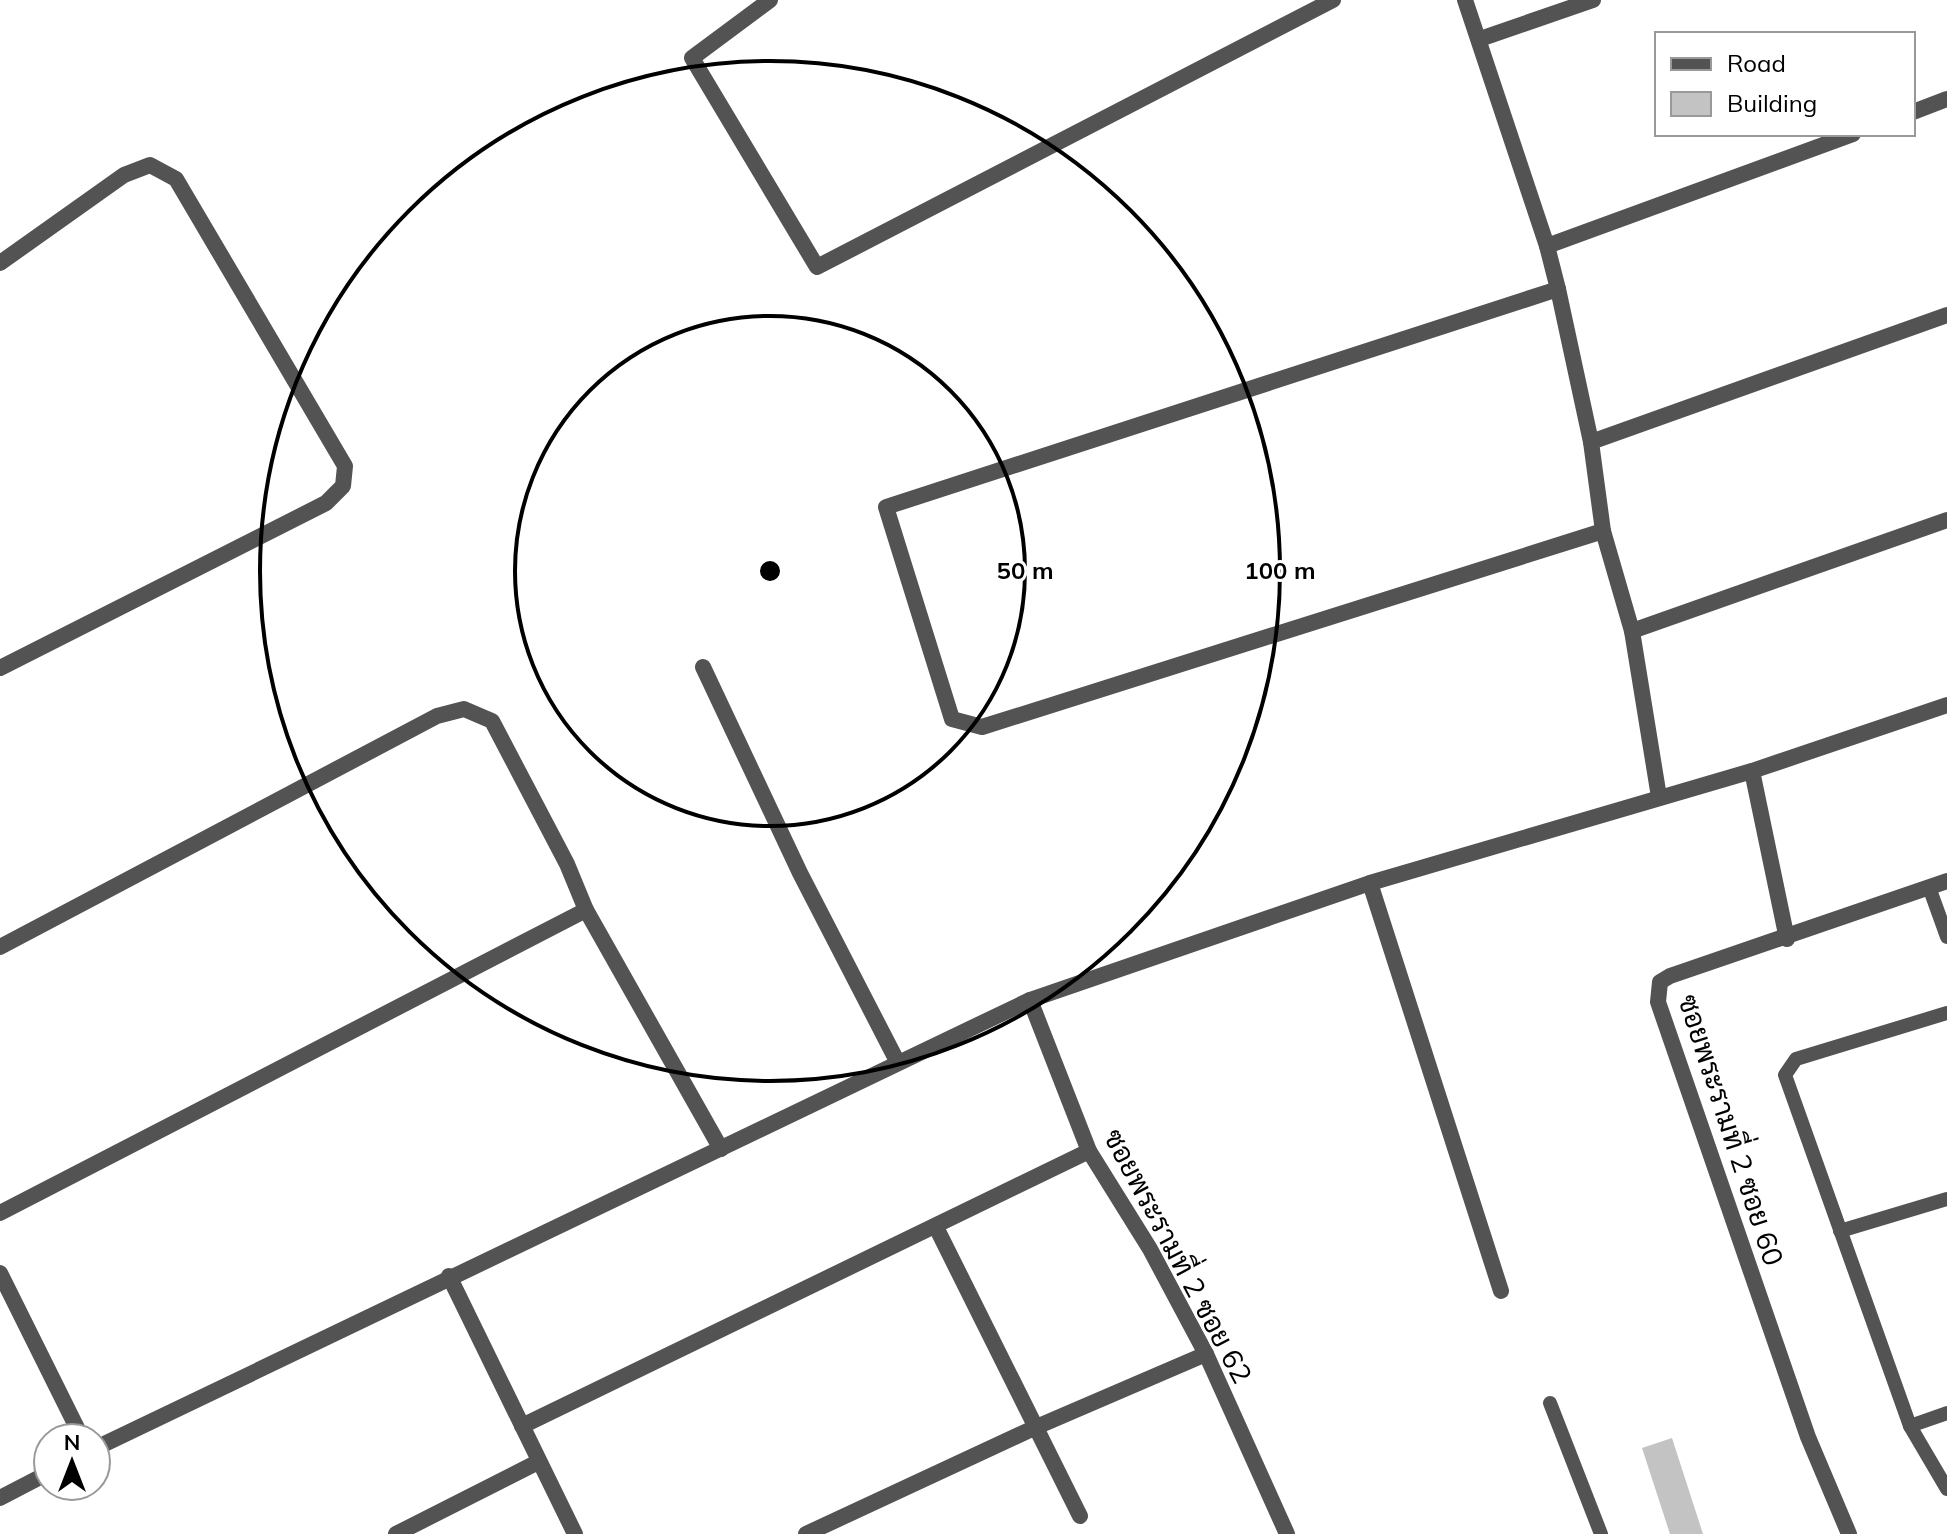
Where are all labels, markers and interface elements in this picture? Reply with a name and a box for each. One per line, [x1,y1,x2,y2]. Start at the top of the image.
legend [1655,32,1915,136]
text: Road [1727,48,1786,78]
text: Building [1727,88,1817,118]
text: 50 m [997,555,1053,585]
text: 100 m [1244,555,1316,585]
centre of rings [756,557,784,585]
street label: ซอยพระรามที่ 2 ซอย 60 [1671,988,1798,1270]
street label: ซอยพระรามที่ 2 ซอย 62 [1097,1120,1266,1389]
north arrow [32,1422,112,1502]
text: N [64,1428,80,1456]

